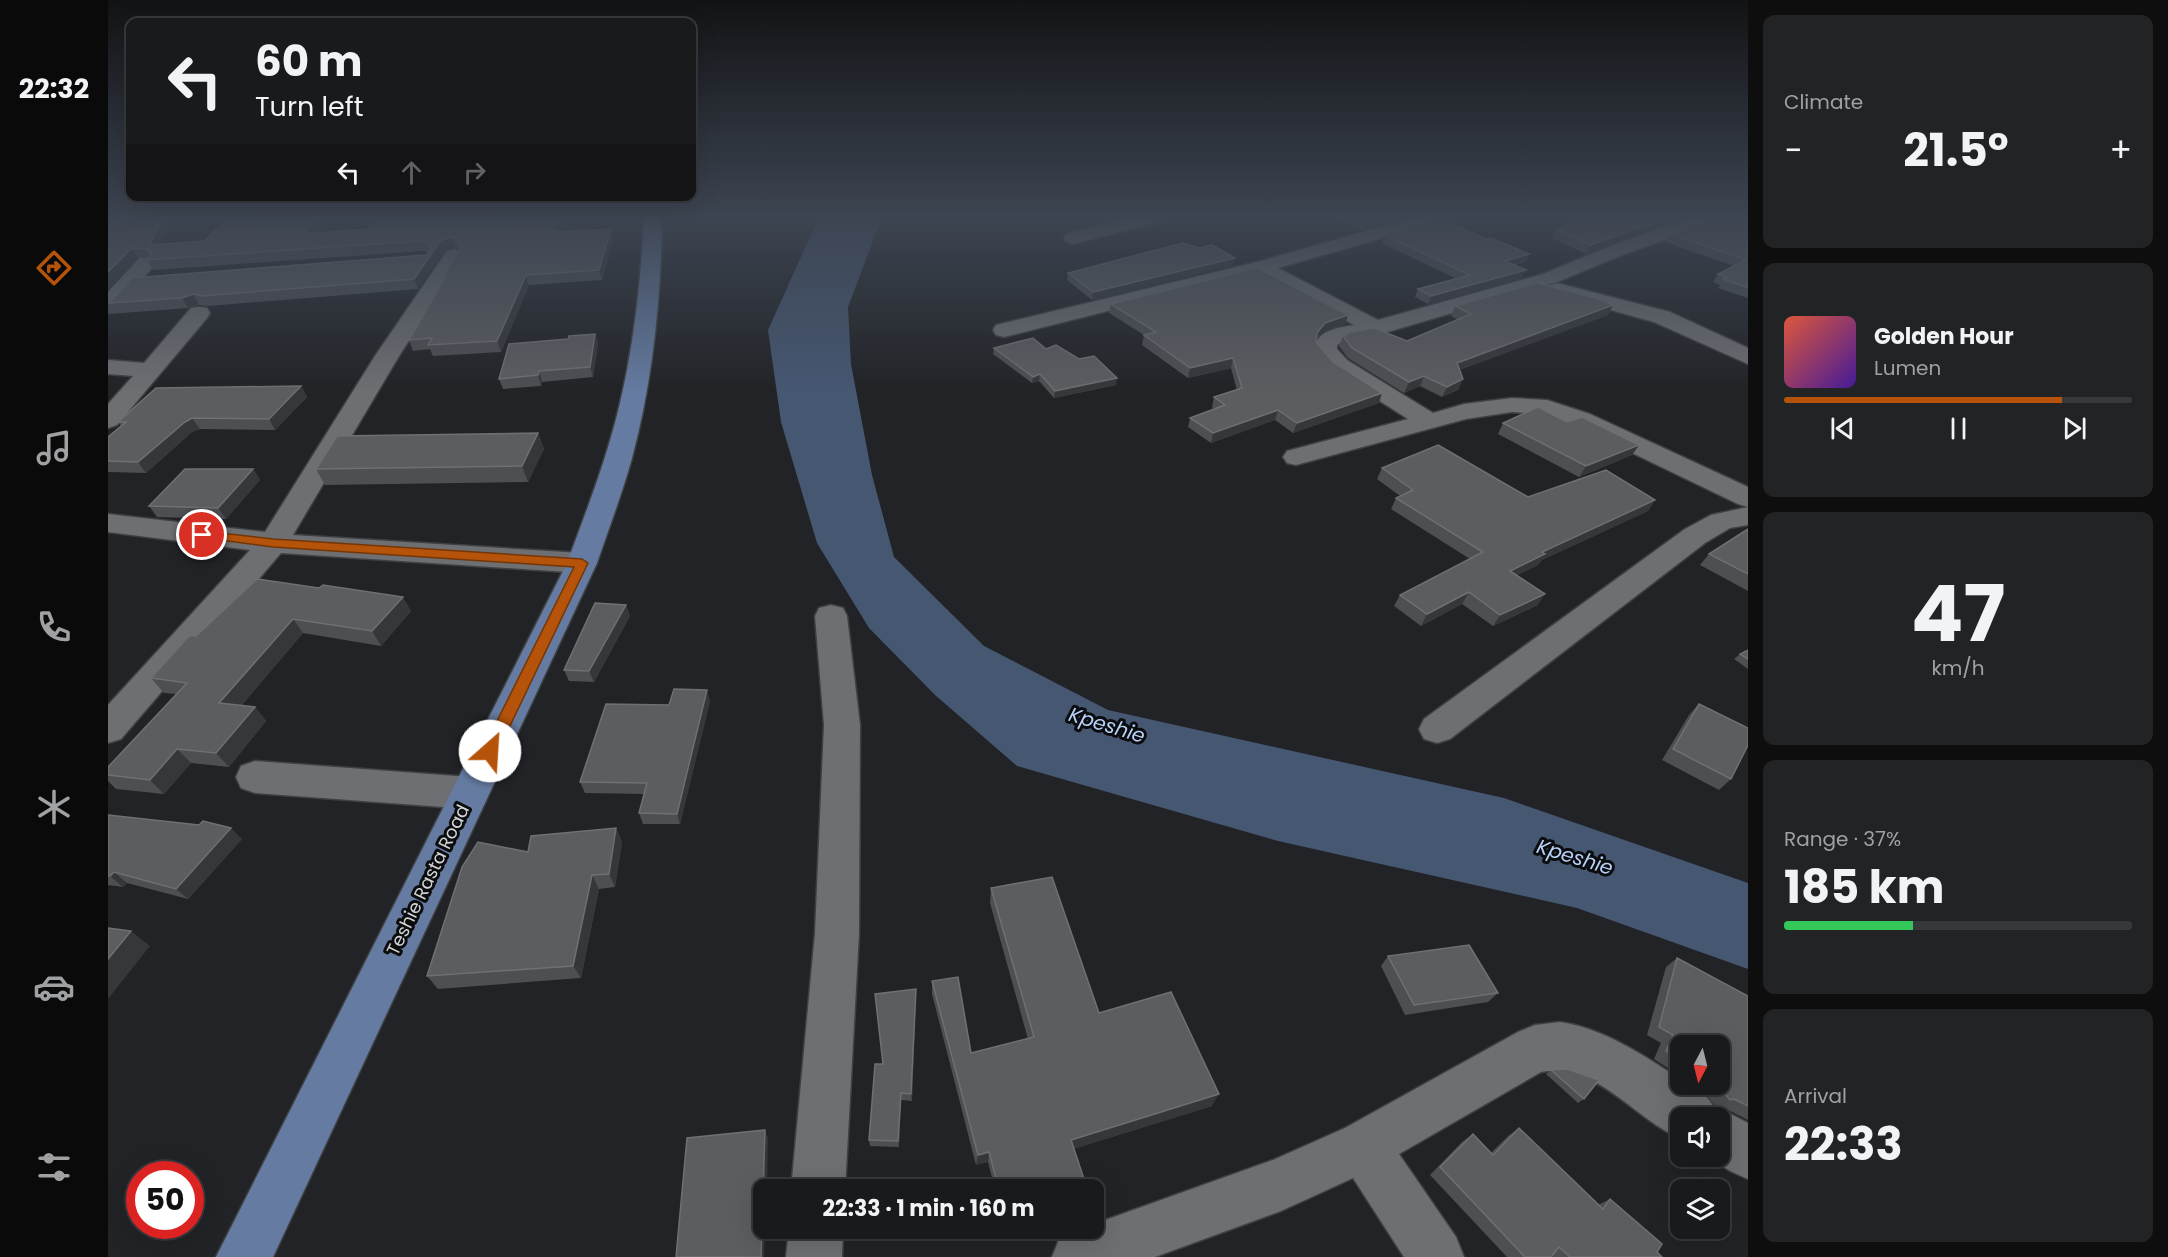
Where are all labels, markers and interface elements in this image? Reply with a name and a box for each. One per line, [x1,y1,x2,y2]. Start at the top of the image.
text: 60 m [255,32,363,91]
icon: left [156,42,234,120]
text: 22:32 [19,70,89,107]
text: Turn left [255,88,364,125]
text: Climate [1784,88,1863,116]
text: 21.5° [1903,119,2009,182]
text: − [1784,127,1802,174]
text: + [2109,127,2132,174]
icon: left [332,156,365,189]
icon: ahead [395,156,428,189]
icon: right [458,156,491,189]
icon: directions [33,247,75,289]
text: Golden Hour [1874,321,2014,352]
text: Lumen [1874,354,1941,382]
icon: previous [1826,412,1859,445]
icon: pause [1942,412,1975,445]
icon: next [2058,412,2091,445]
icon: music [33,427,75,469]
pin [176,509,227,560]
icon: arrive [185,518,218,551]
text: 47 [1911,559,2005,668]
icon: phone [33,606,75,648]
text: km/h [1931,654,1985,682]
water label: Kpeshie [1065,700,1149,750]
position arrow [458,719,522,783]
icon: climate [33,786,75,828]
street label: Teshie Rasta Road [380,800,475,959]
text: Range · 37% [1784,825,1901,853]
water label: Kpeshie [1533,832,1617,882]
text: 185 km [1784,856,1944,919]
icon: car [33,966,75,1008]
north arrow [1670,1035,1730,1095]
map controls [1670,1035,1730,1239]
text: Arrival [1784,1082,1847,1110]
button: sound [1670,1107,1730,1167]
text: 22:33 [1784,1113,1903,1176]
icon: filters [33,1146,75,1188]
speed limit sign: 50 [126,1161,204,1239]
button: layers [1670,1179,1730,1239]
text: 22:33 · 1 min · 160 m [823,1193,1034,1224]

